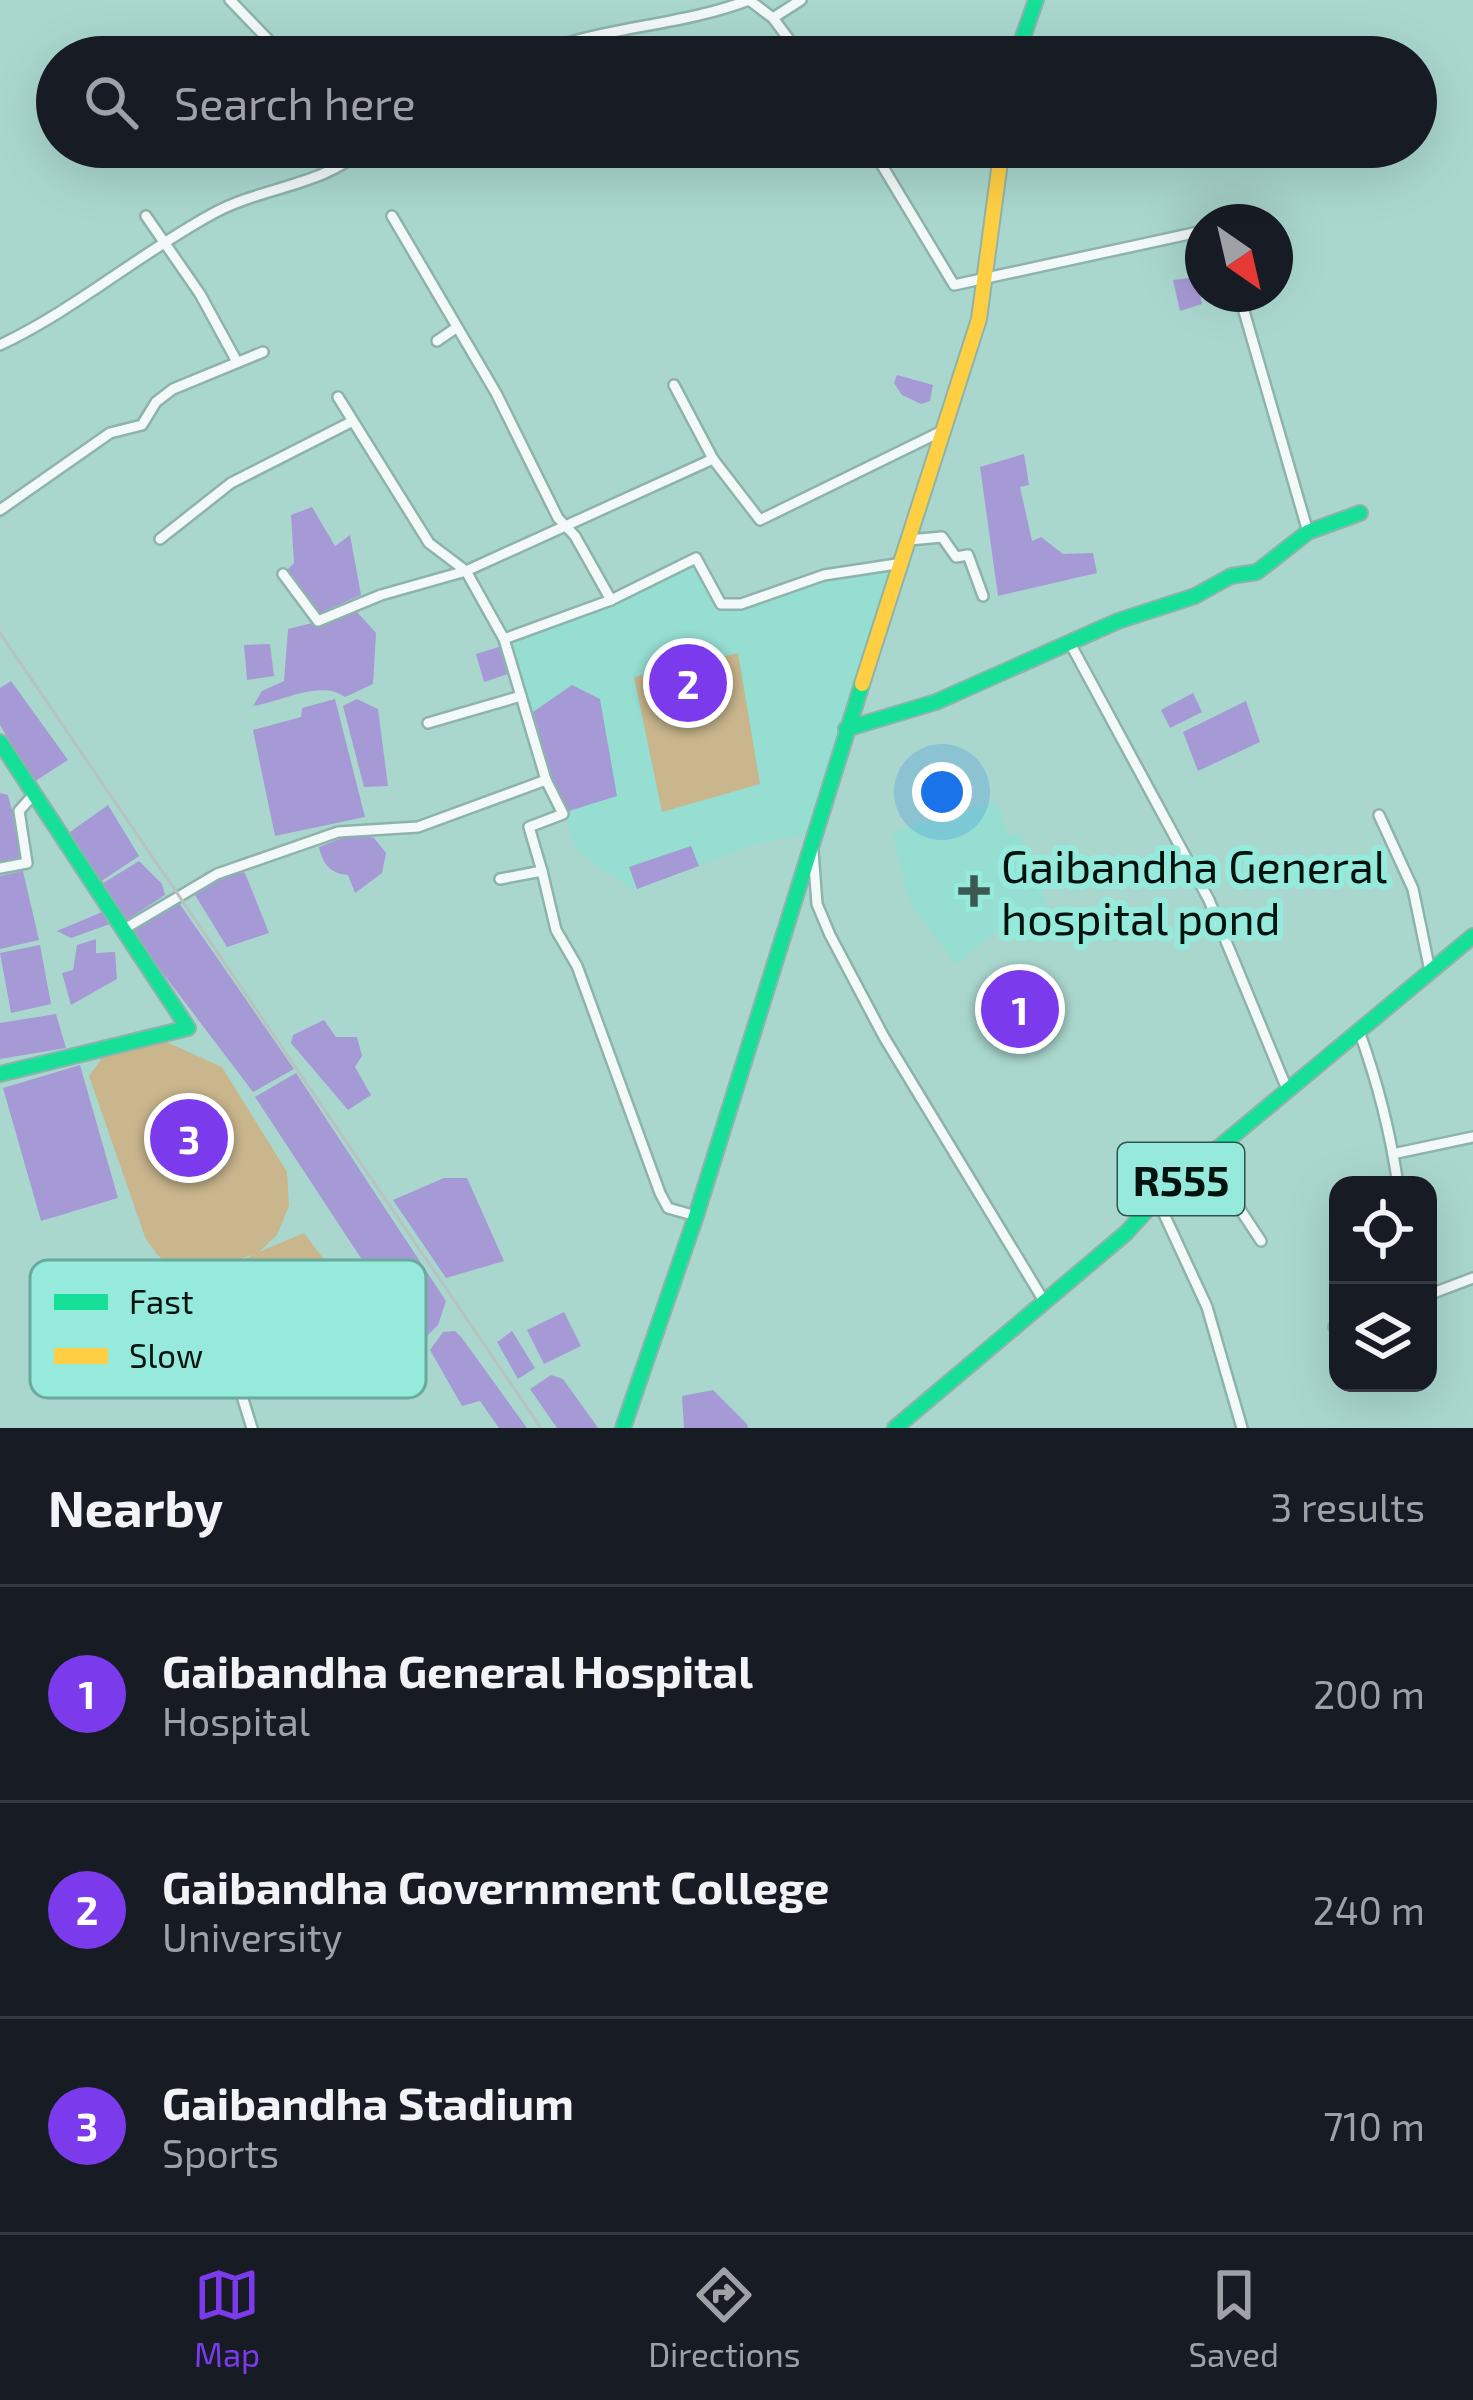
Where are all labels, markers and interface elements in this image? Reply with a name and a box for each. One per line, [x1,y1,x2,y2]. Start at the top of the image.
search box [36,36,1437,168]
icon: search [78,69,144,135]
text: Search here [174,75,416,129]
north arrow [1185,204,1293,312]
pin: 2 [649,638,727,728]
your location [912,762,972,822]
place label: Gaibandha General hospital pond [1001,838,1387,944]
marker: Gaibandha General hospital pond [958,875,990,907]
pin: 1 [981,964,1059,1054]
pin: 3 [150,1093,228,1183]
road number: R555 [1118,1143,1244,1215]
map controls [1329,1176,1437,1392]
button: locate [1329,1176,1437,1284]
legend [30,1260,426,1398]
text: Fast [129,1281,193,1321]
button: layers [1329,1284,1437,1392]
text: Slow [129,1335,203,1375]
text: Nearby [48,1476,223,1537]
text: 3 results [1271,1483,1425,1530]
text: Gaibandha General Hospital [162,1643,753,1697]
text: 1 [79,1670,95,1717]
text: 200 m [1313,1670,1425,1717]
text: Hospital [162,1697,310,1744]
text: Gaibandha Government College [162,1859,829,1913]
text: 2 [76,1886,98,1933]
text: 240 m [1313,1886,1425,1933]
text: University [162,1913,342,1960]
text: Gaibandha Stadium [162,2075,574,2129]
text: 3 [76,2102,98,2149]
text: 710 m [1323,2102,1425,2149]
text: Sports [162,2129,279,2176]
tab: Map [194,2262,260,2374]
tab: Directions [648,2262,800,2374]
tab: Saved [1188,2262,1279,2374]

